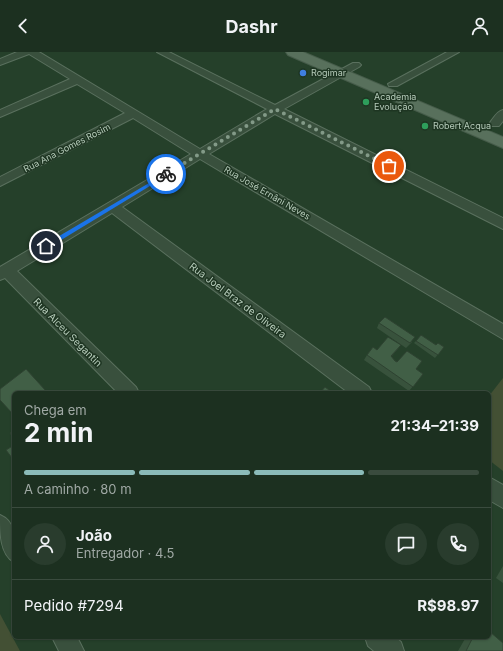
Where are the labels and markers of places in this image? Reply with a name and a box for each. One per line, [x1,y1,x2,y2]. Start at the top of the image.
place label: Rogimar [311,67,347,78]
marker: Rogimar [298,68,308,78]
place label: Academia Evolução [374,91,416,112]
marker: Academia Evolução [361,97,371,107]
place label: Robert Acqua [433,120,491,131]
marker: Robert Acqua [420,121,430,131]
pin [372,149,406,183]
pin [29,229,63,263]

